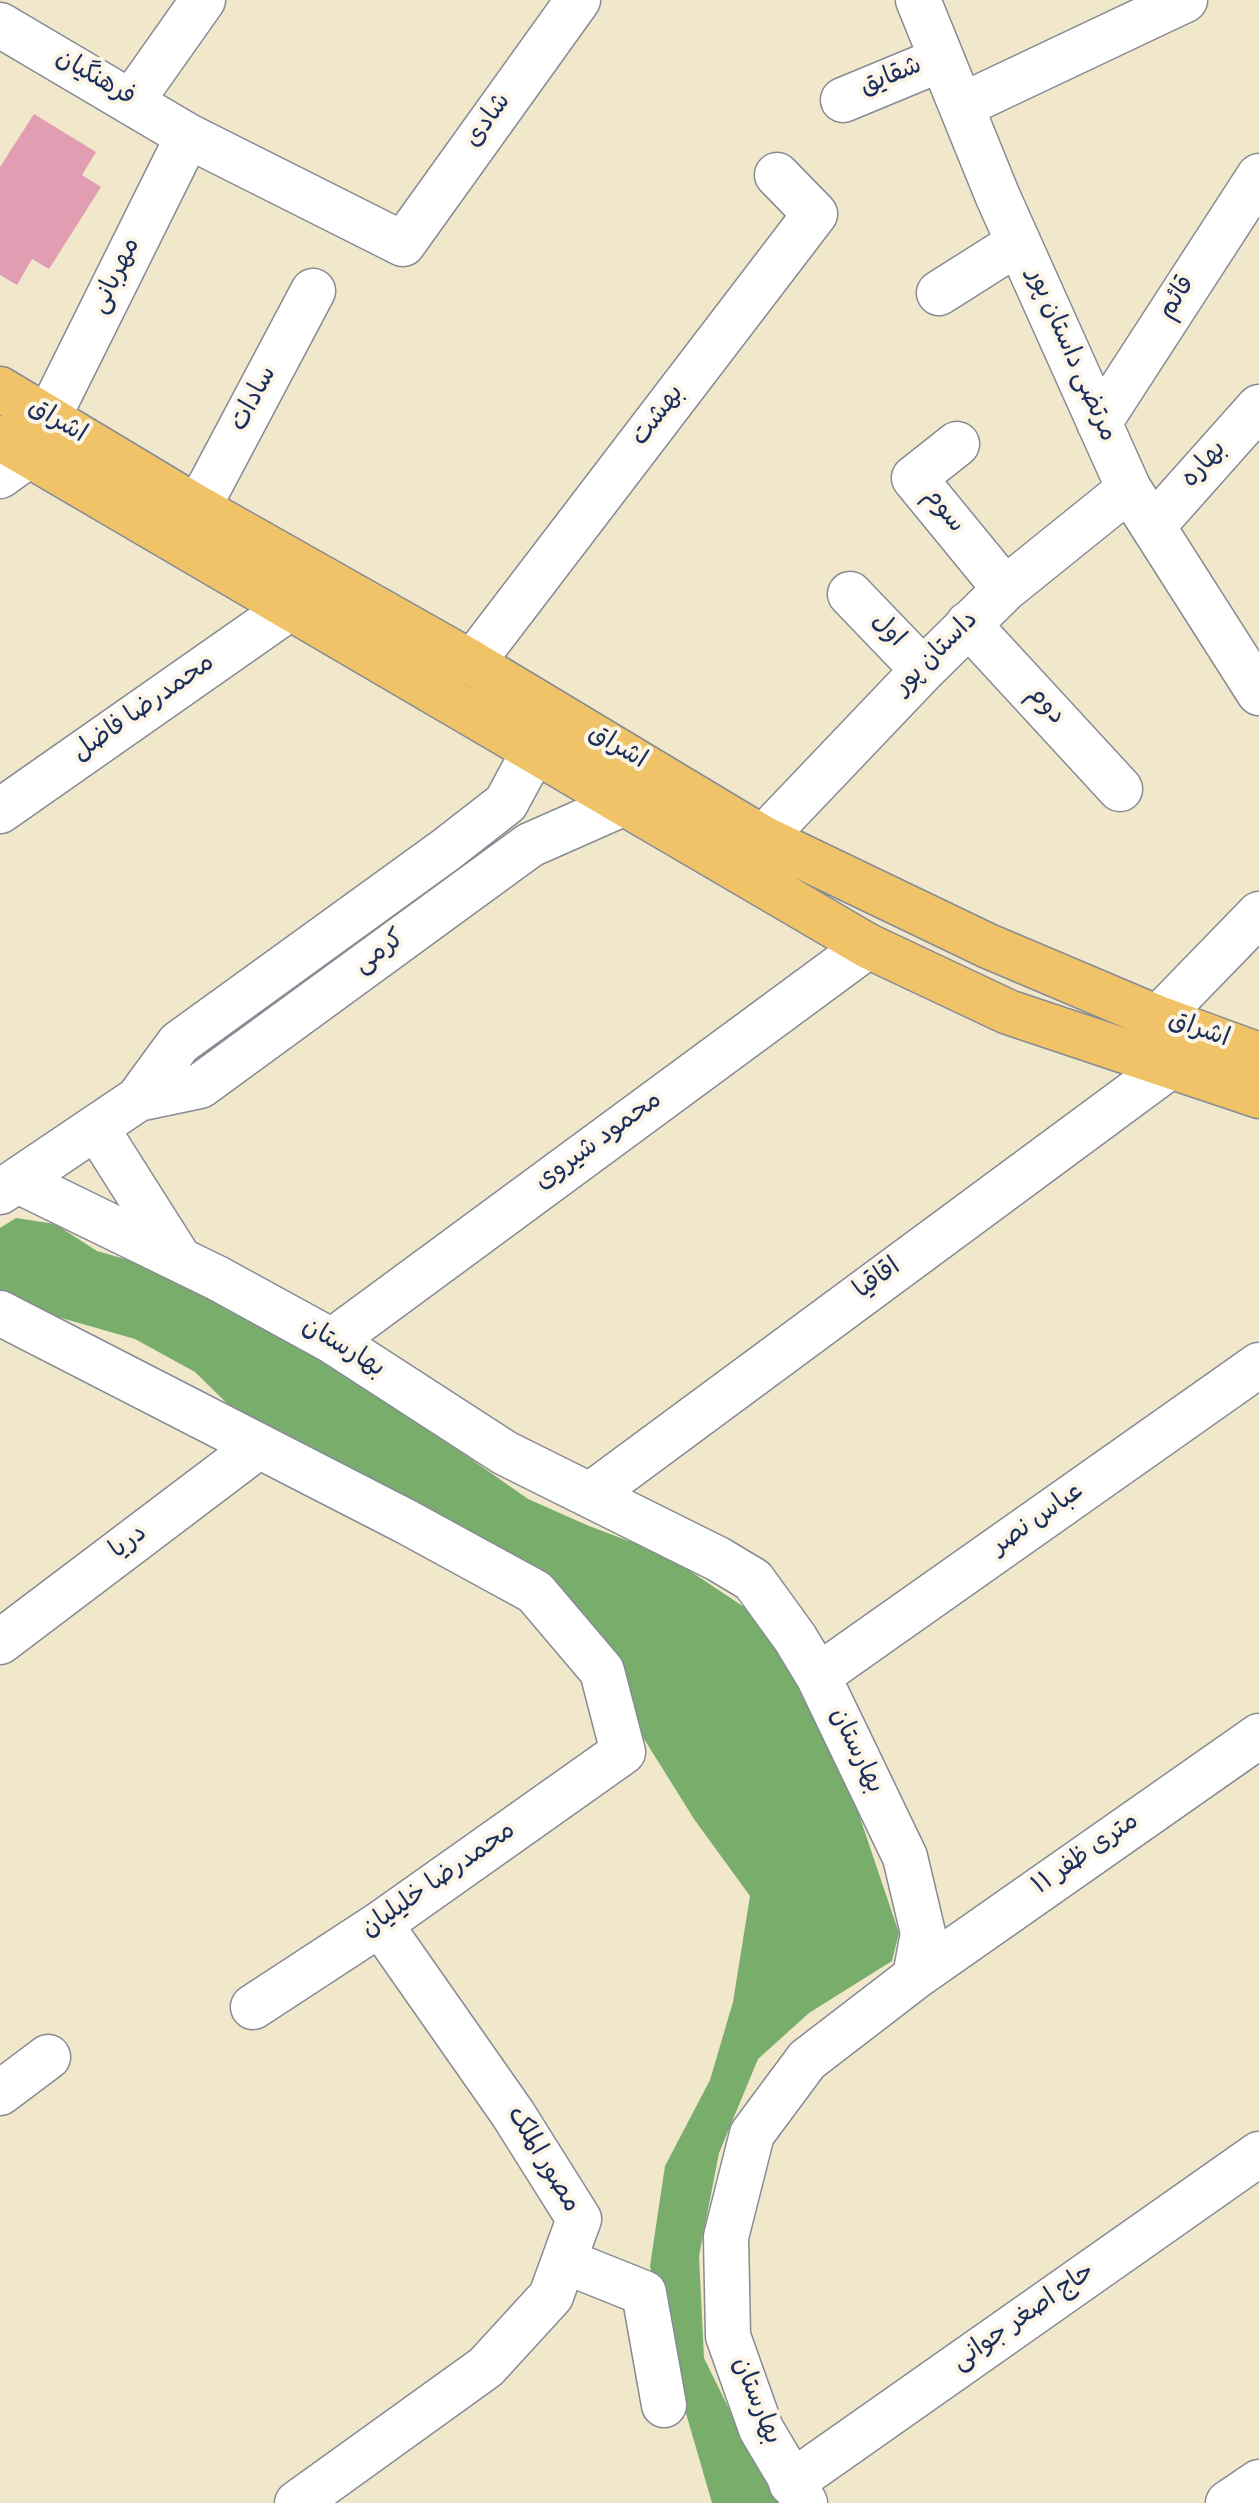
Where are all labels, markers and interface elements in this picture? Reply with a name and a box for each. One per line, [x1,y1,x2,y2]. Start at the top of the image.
street label: فرهنگیان [49,45,139,115]
street label: شقایق [856,53,928,105]
street label: شادی [460,89,520,155]
street label: مهربانی [86,234,150,320]
street label: مرتضی داستان پور [1017,265,1121,447]
street label: قائم [1154,272,1204,326]
street label: سادات [226,362,286,438]
street label: بهشت [627,380,693,454]
street label: اشراق [21,394,91,452]
street label: بهاره [1177,436,1235,496]
street label: سوم [914,483,970,541]
street label: داستان پور [889,606,987,704]
street label: اول [862,608,910,656]
street label: محمدرضا فاضل [68,649,222,771]
street label: دوم [1018,681,1070,733]
street label: اشراق [581,720,651,778]
street label: کرمی [350,925,412,983]
street label: اشراق [1163,1007,1233,1057]
street label: محمود شیروی [530,1087,670,1199]
street label: اقاقیا [850,1254,908,1308]
street label: بهارستان [295,1313,389,1387]
street label: عباس نصر [987,1478,1091,1564]
street label: دریا [105,1520,155,1568]
street label: بهارستان [820,1704,888,1800]
street label: ۱۱ متری ظفر [1028,1808,1146,1904]
street label: محمدرضا خلیلیان [357,1817,523,1947]
street label: مصور الملک [497,2102,585,2220]
street label: حاج اصغر جوانی [948,2258,1102,2380]
street label: بهارستان [722,2354,786,2450]

